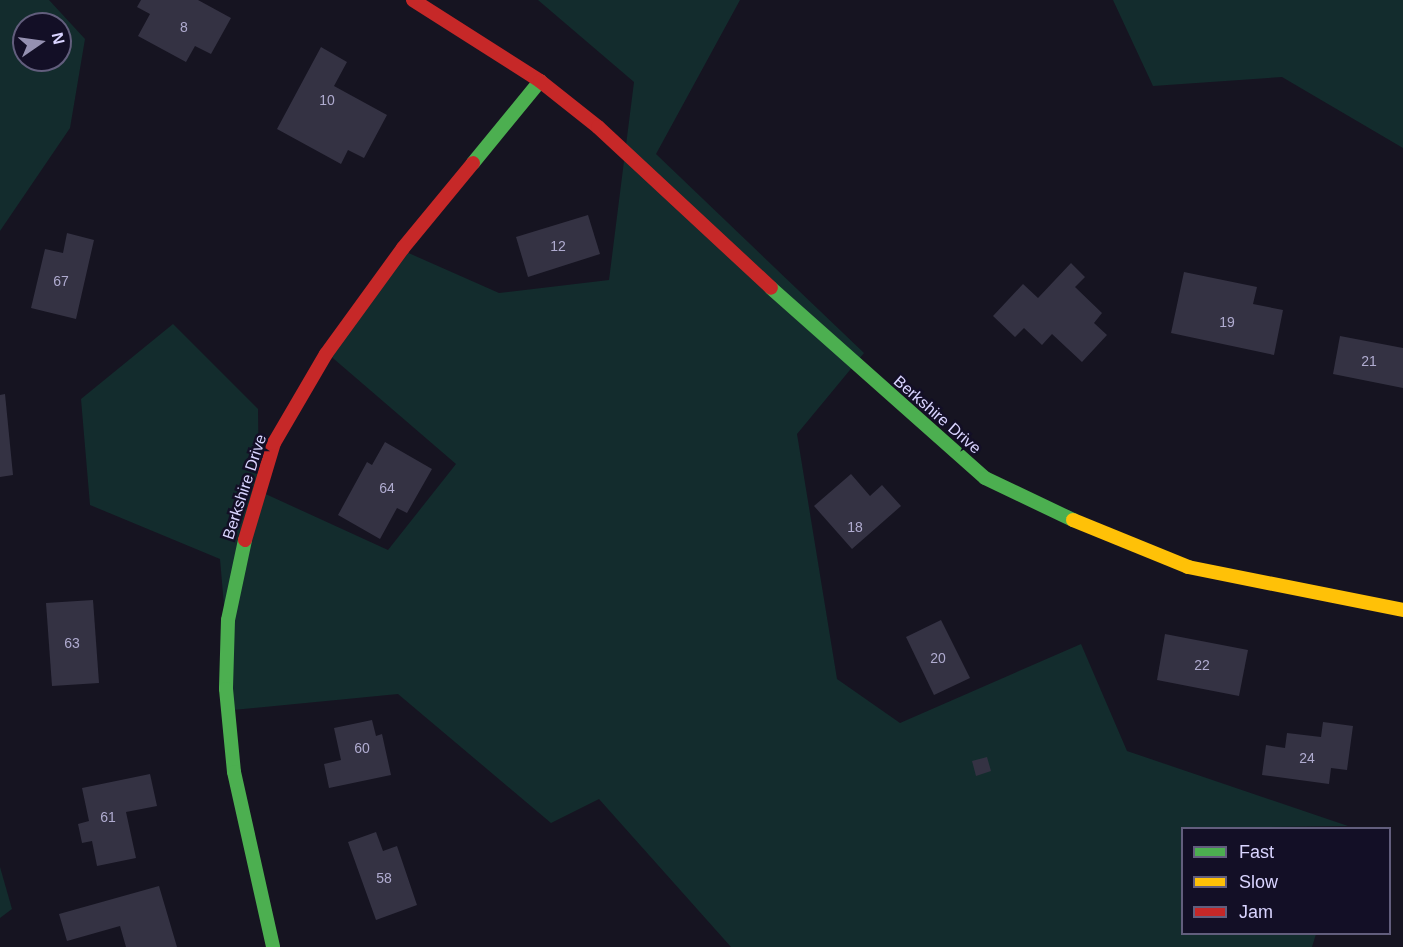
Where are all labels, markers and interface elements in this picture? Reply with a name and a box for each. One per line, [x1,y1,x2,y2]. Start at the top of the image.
north arrow [12,12,72,72]
house number: 8 [180,19,188,35]
text: N [48,31,68,46]
house number: 10 [319,92,335,108]
house number: 12 [550,238,566,254]
house number: 67 [53,273,69,289]
house number: 19 [1219,314,1235,330]
house number: 21 [1361,353,1377,369]
street label: Berkshire Drive [889,372,985,458]
street label: Berkshire Drive [219,432,271,542]
house number: 64 [379,480,395,496]
house number: 18 [847,519,863,535]
house number: 63 [64,635,80,651]
house number: 20 [930,650,946,666]
house number: 22 [1194,657,1210,673]
house number: 60 [354,740,370,756]
house number: 24 [1299,750,1315,766]
house number: 61 [100,809,116,825]
legend [1181,827,1391,935]
text: Fast [1239,842,1274,862]
house number: 58 [376,870,392,886]
text: Slow [1239,872,1278,892]
text: Jam [1239,902,1273,922]

